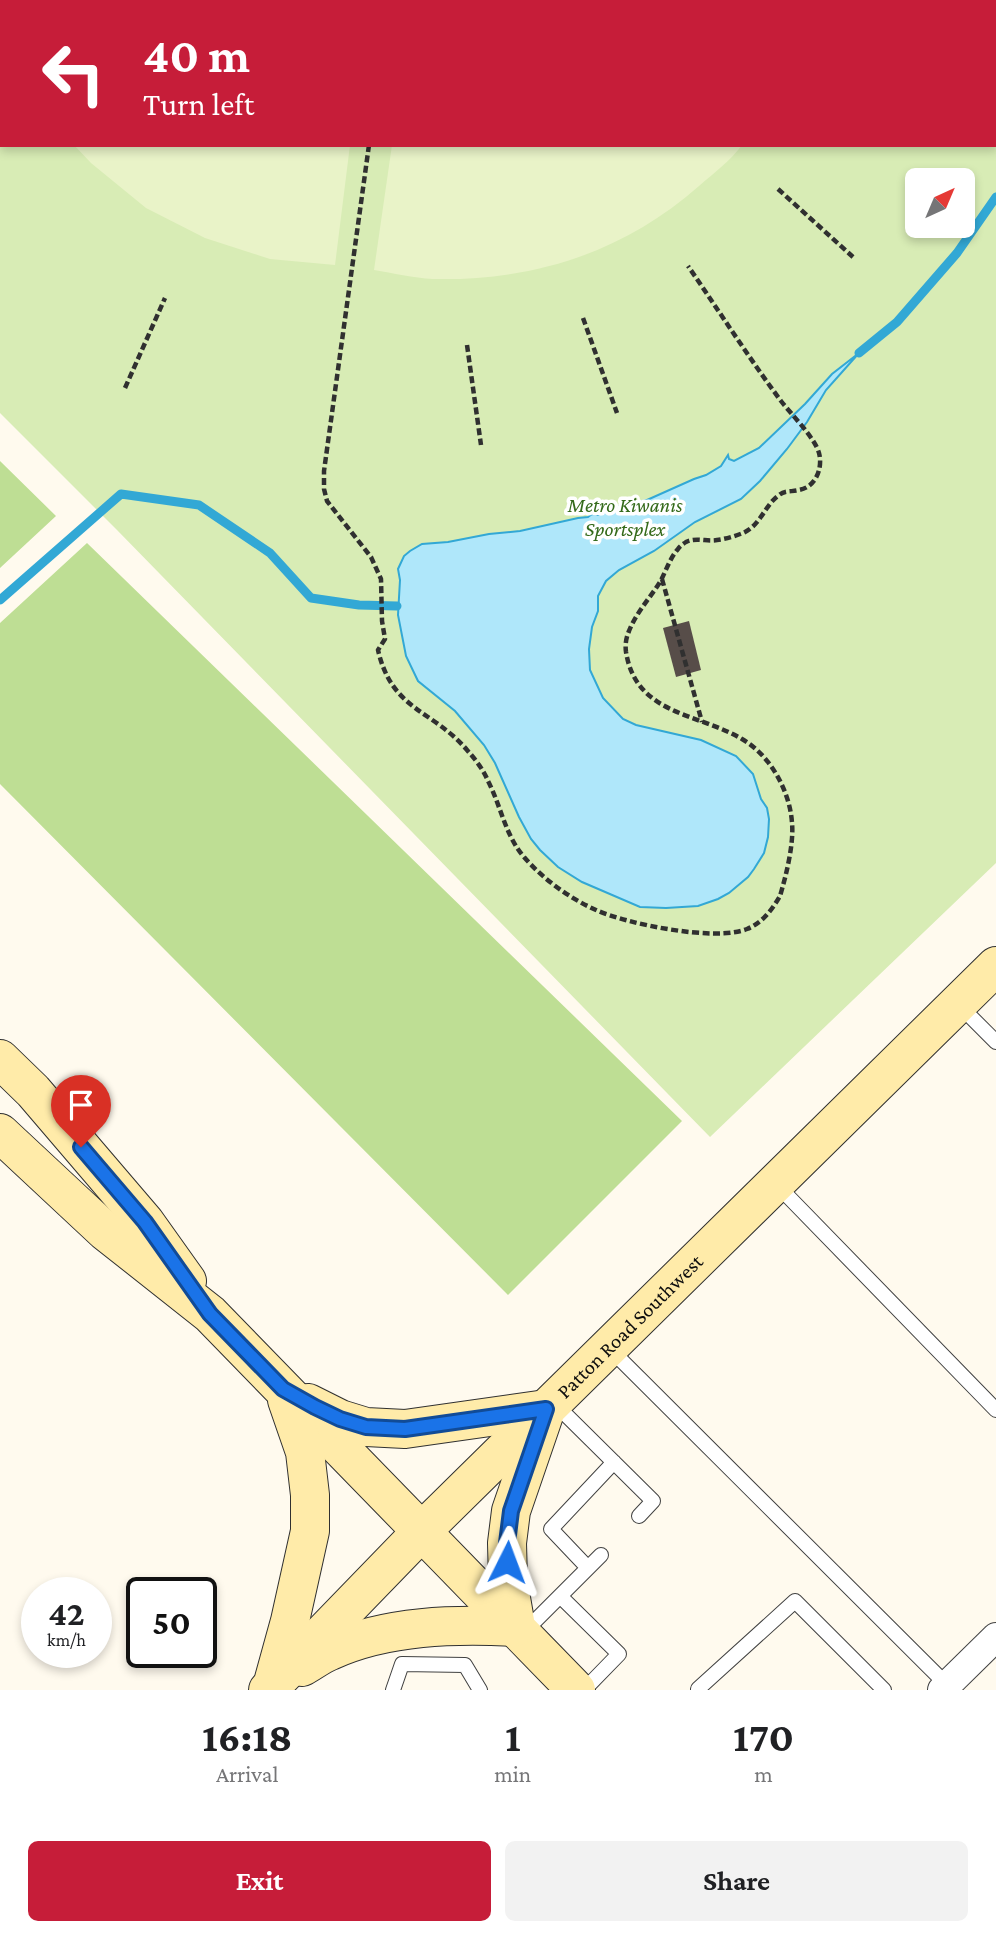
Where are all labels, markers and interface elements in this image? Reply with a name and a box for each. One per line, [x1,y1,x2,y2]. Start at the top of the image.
icon: left [28,28,119,119]
text: 40 m [143,28,250,83]
text: Turn left [143,86,254,122]
north arrow [905,168,975,238]
map controls [905,168,975,238]
park label: Metro Kiwanis Sportsplex [567,493,683,541]
pin [51,1075,111,1147]
icon: arrive [62,1086,100,1124]
street label: Patton Road Southwest [552,1249,709,1403]
position arrow [470,1525,544,1599]
speed limit sign: 50 [126,1577,217,1668]
text: 42 [48,1594,85,1633]
text: km/h [47,1630,86,1650]
text: 16:18 [202,1713,292,1760]
text: 1 [505,1713,521,1760]
text: 170 [733,1713,794,1760]
text: Arrival [216,1761,278,1787]
text: min [494,1761,531,1787]
text: m [754,1761,773,1787]
button: Exit [28,1841,491,1921]
button: Share [505,1841,968,1921]

